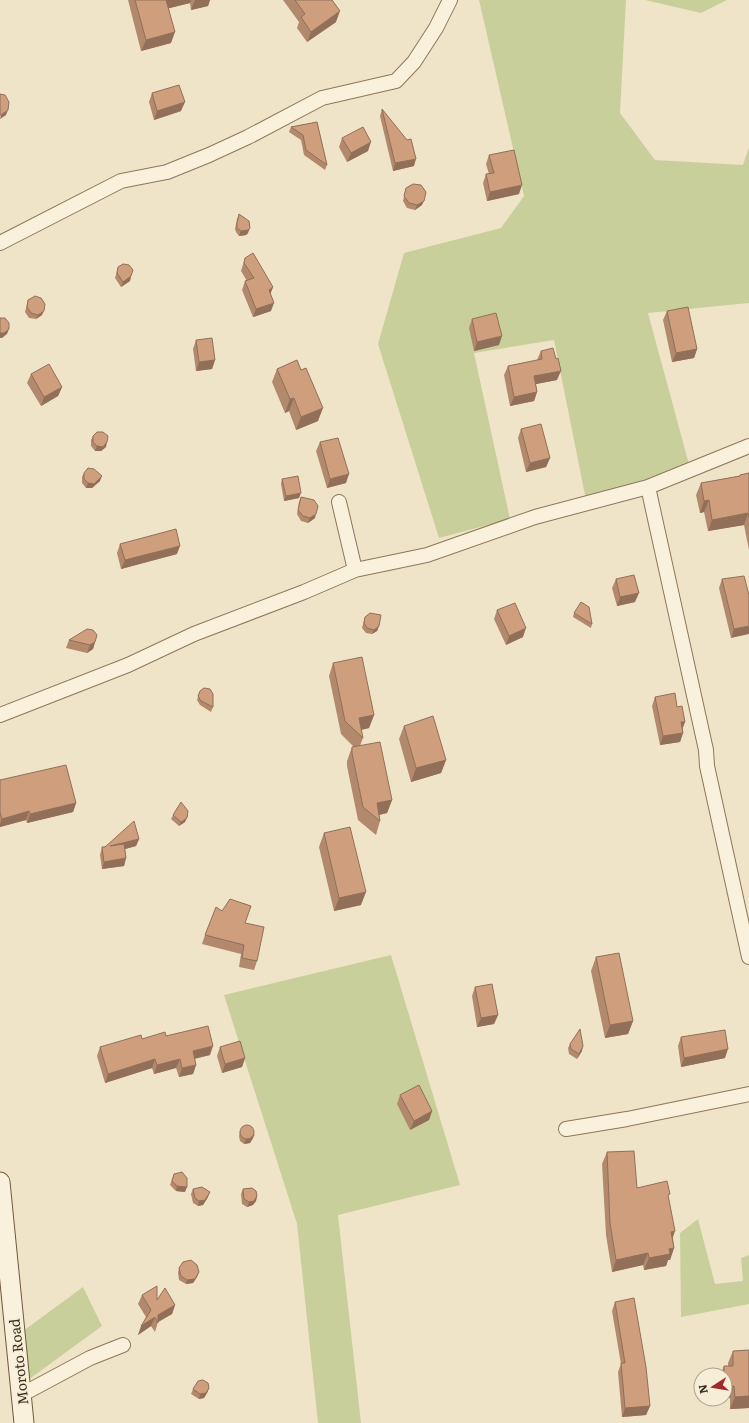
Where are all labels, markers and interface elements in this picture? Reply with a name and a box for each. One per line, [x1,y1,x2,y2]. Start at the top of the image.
street label: Moroto Road [3,1317,32,1406]
north arrow [693,1367,733,1407]
text: N [693,1383,711,1395]

